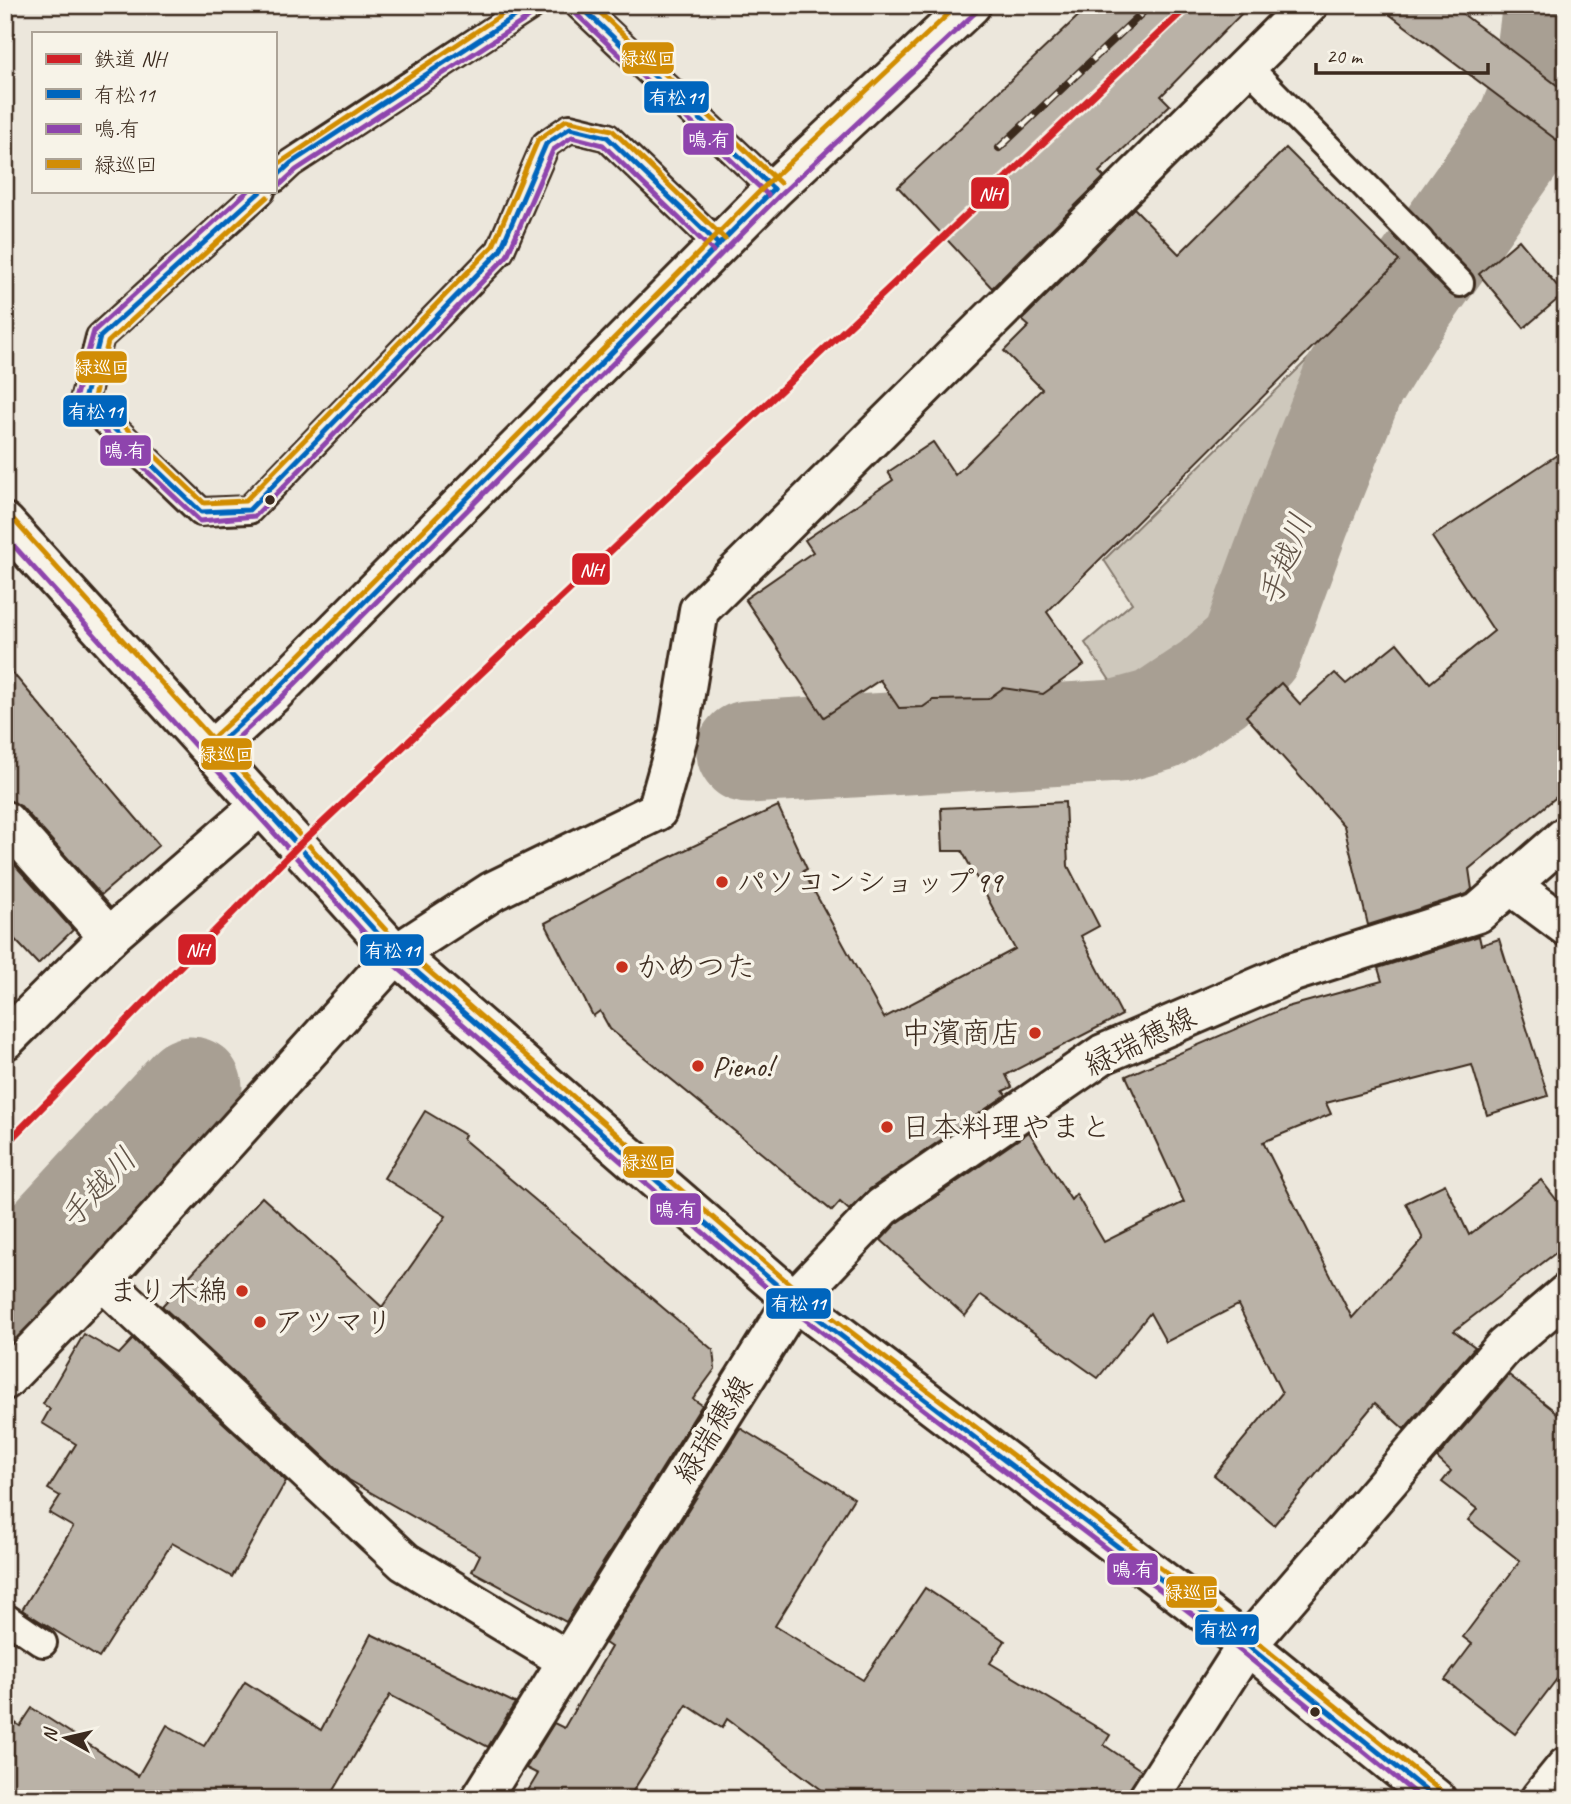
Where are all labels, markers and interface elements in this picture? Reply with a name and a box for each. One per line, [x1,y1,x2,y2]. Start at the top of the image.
legend [32,32,276,192]
scale bar [1316,32,1487,76]
line badge: 緑巡回 [621,41,675,75]
text: 20 m [1326,43,1364,69]
text: 鉄道 NH [94,46,169,72]
text: 緑巡回 [619,47,677,71]
line badge: 有松11 [643,80,710,114]
text: 有松11 [94,82,156,108]
text: 有松11 [648,86,706,110]
text: 鳴.有 [94,116,140,142]
line badge: 鳴.有 [682,122,735,156]
text: 鳴.有 [688,128,730,152]
text: 緑巡回 [94,152,157,178]
line badge: NH [970,176,1010,210]
text: NH [979,182,1004,206]
line badge: 緑巡回 [75,350,128,384]
text: 緑巡回 [73,356,131,380]
line badge: 有松11 [62,394,128,428]
text: 有松11 [67,400,125,424]
line badge: 鳴.有 [99,434,152,467]
text: 鳴.有 [104,439,146,463]
unlabelled marker [263,493,277,507]
water label: 手越川 [1249,508,1321,612]
line badge: NH [571,552,611,586]
text: NH [580,558,605,582]
line badge: 緑巡回 [200,737,253,771]
text: 緑巡回 [197,743,255,767]
place label: パソコンショップ99 [736,863,1004,901]
marker: パソコンショップ99 [714,874,730,890]
line badge: NH [177,933,217,966]
line badge: 有松11 [359,933,425,967]
text: NH [186,938,211,962]
text: 有松11 [364,939,422,963]
place label: かめつた [636,948,756,986]
marker: かめつた [614,959,630,975]
street label: 緑瑞穂線 [1078,998,1202,1084]
place label: 中濱商店 [901,1014,1021,1052]
marker: 中濱商店 [1027,1025,1043,1041]
place label: Pieno! [712,1047,778,1085]
marker: Pieno! [690,1058,706,1074]
place label: 日本料理やまと [901,1108,1111,1146]
marker: 日本料理やまと [879,1119,895,1135]
water label: 手越川 [50,1139,146,1237]
line badge: 緑巡回 [622,1145,675,1179]
text: 緑巡回 [620,1151,678,1175]
line badge: 鳴.有 [649,1192,702,1226]
text: 鳴.有 [655,1198,697,1222]
place label: まり木綿 [108,1272,228,1310]
marker: まり木綿 [234,1283,250,1299]
line badge: 有松11 [765,1287,832,1320]
text: 有松11 [770,1292,828,1316]
place label: アツマリ [274,1303,394,1341]
marker: アツマリ [252,1314,268,1330]
street label: 緑瑞穂線 [665,1368,761,1490]
line badge: 鳴.有 [1106,1552,1159,1586]
text: 鳴.有 [1112,1558,1154,1582]
line badge: 緑巡回 [1165,1575,1218,1609]
text: 緑巡回 [1163,1581,1221,1605]
line badge: 有松11 [1194,1613,1260,1646]
text: 有松11 [1199,1618,1257,1642]
north arrow [32,1702,102,1772]
unlabelled marker [1308,1705,1322,1719]
text: N [37,1725,63,1743]

